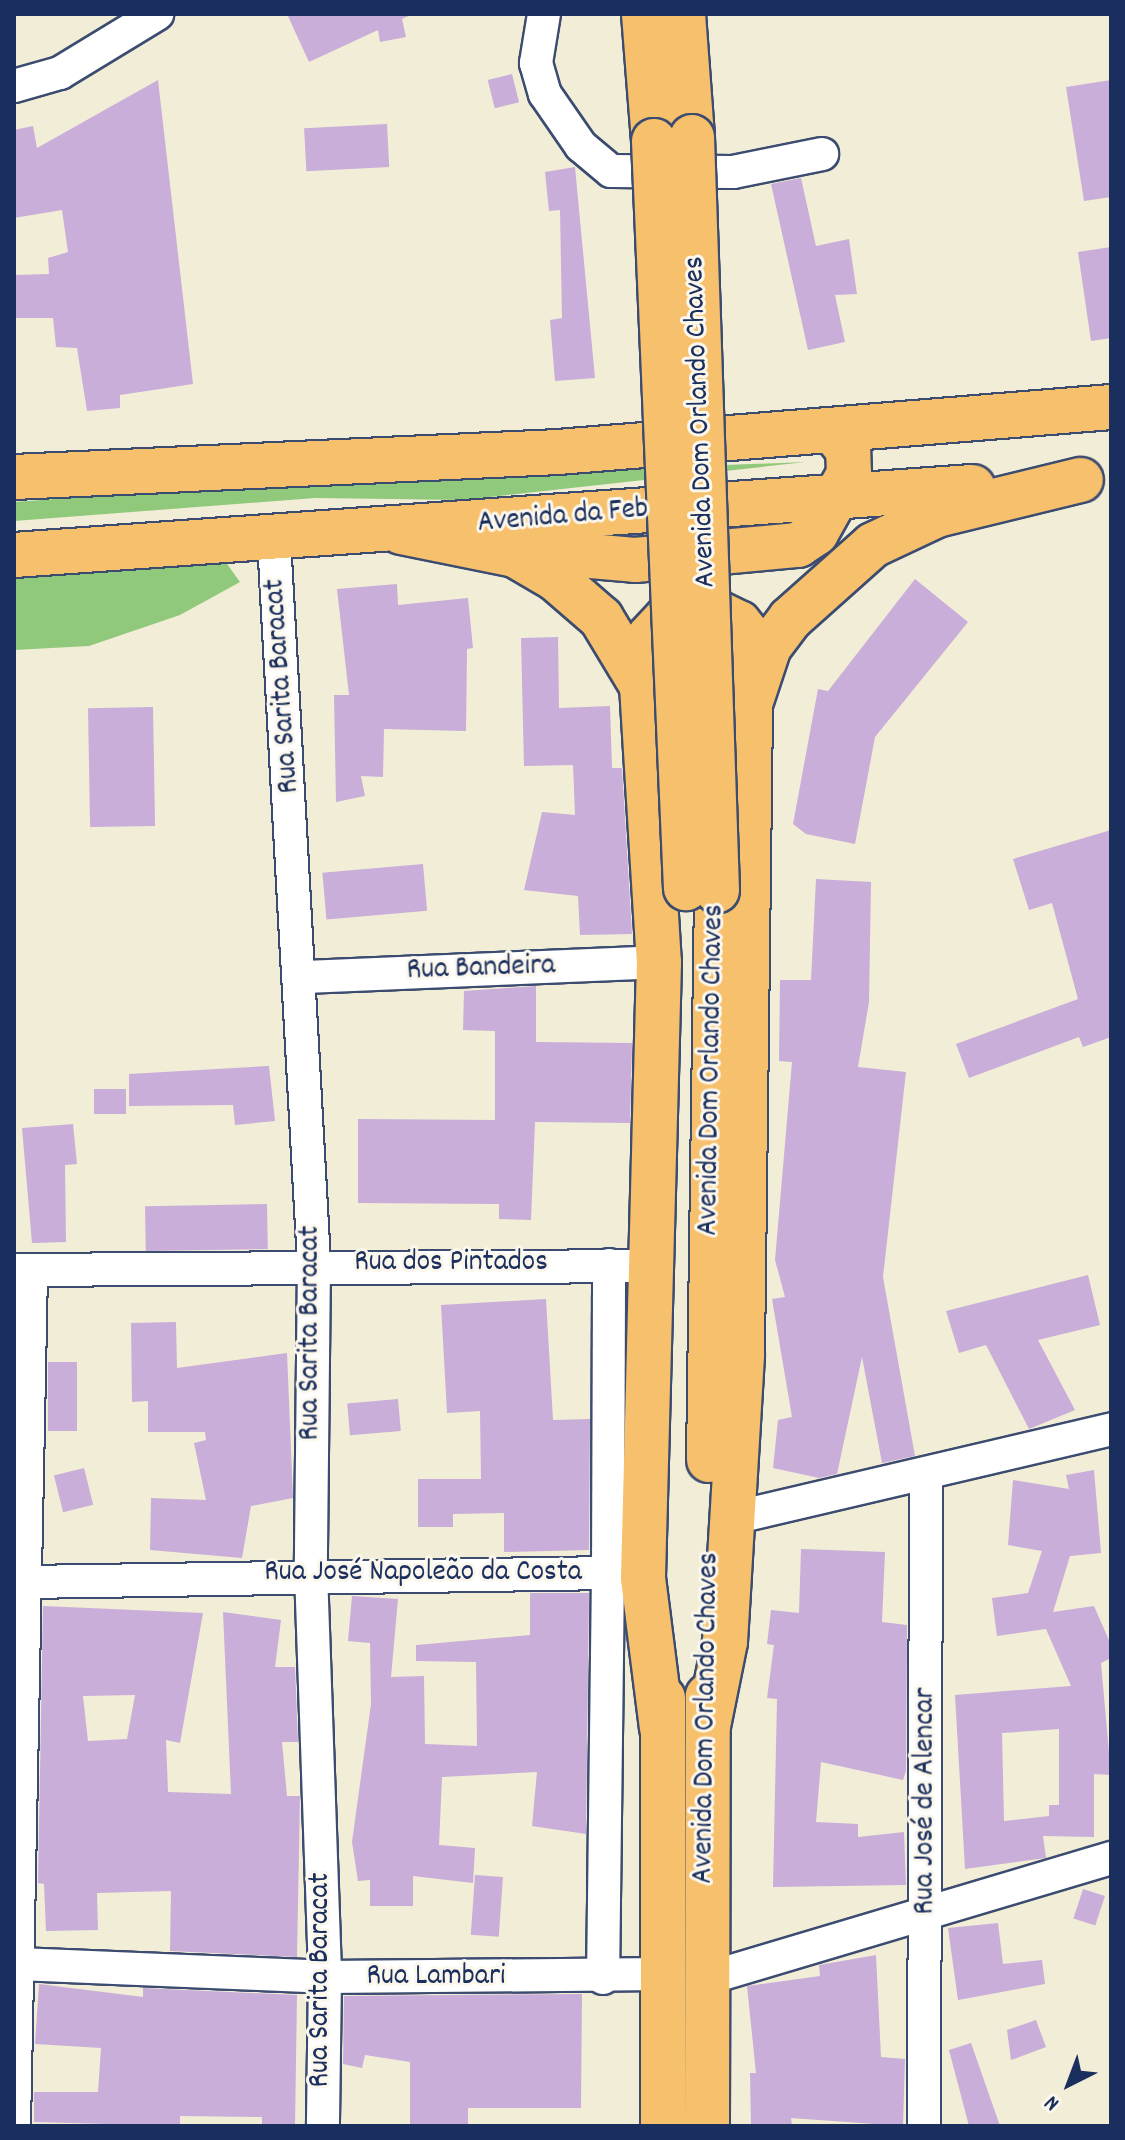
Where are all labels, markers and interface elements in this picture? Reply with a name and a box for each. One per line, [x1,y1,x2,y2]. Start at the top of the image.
street label: Avenida Dom Orlando Chaves [678,256,726,588]
street label: Avenida da Feb [476,493,650,543]
street label: Rua Sarita Baracat [259,577,309,795]
street label: Avenida Dom Orlando Chaves [692,904,734,1236]
street label: Rua Bandeira [406,949,556,991]
street label: Rua Sarita Baracat [294,1225,330,1441]
street label: Rua dos Pintados [354,1246,548,1282]
street label: Avenida Dom Orlando Chaves [687,1552,729,1884]
street label: Rua José Napoleão da Costa [264,1556,582,1592]
street label: Rua José de Alencar [909,1687,945,1915]
street label: Rua Sarita Baracat [304,1872,340,2088]
street label: Rua Lambari [366,1960,506,1996]
north arrow [1029,2044,1109,2124]
text: N [1038,2087,1067,2117]

